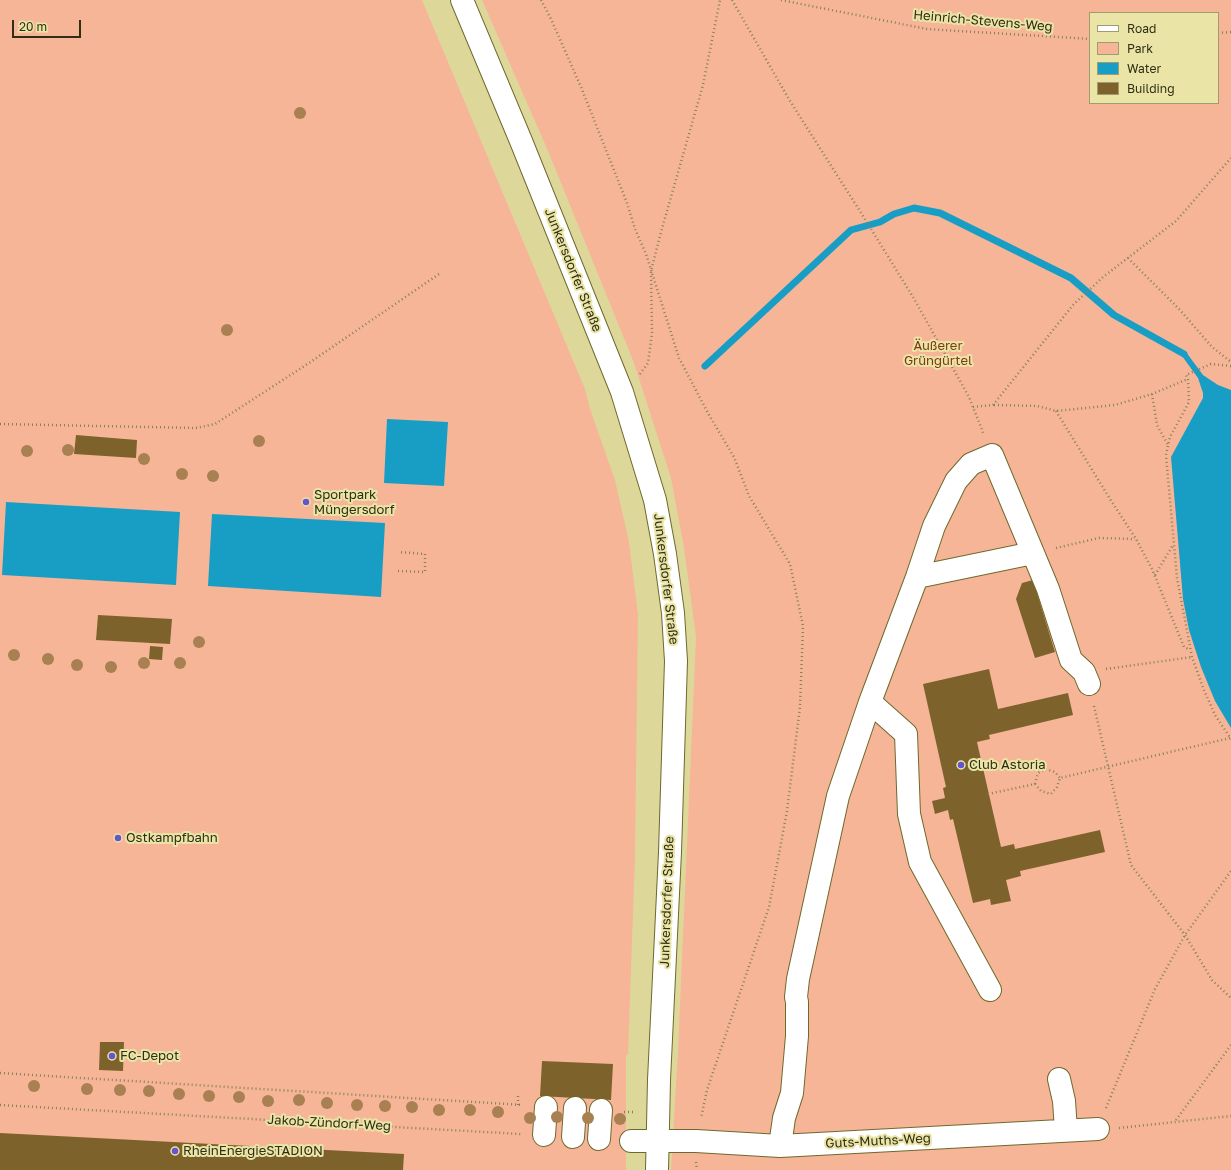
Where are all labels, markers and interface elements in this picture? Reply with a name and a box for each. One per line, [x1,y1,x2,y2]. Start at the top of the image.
street label: Heinrich-Stevens-Weg [913,7,1053,35]
scale bar [14,12,83,38]
legend [1089,12,1219,104]
text: 20 m [19,19,47,34]
text: Road [1127,21,1156,36]
text: Park [1127,41,1153,56]
text: Water [1127,61,1161,76]
text: Building [1127,81,1175,96]
street label: Junkersdorfer Straße [541,206,605,334]
park label: Äußerer Grüngürtel [904,338,972,369]
place label: Sportpark Müngersdorf [314,487,394,518]
marker: Sportpark Müngersdorf [301,497,311,507]
street label: Junkersdorfer Straße [650,513,682,645]
place label: Club Astoria [969,757,1046,773]
marker: Club Astoria [956,760,966,770]
place label: Ostkampfbahn [126,830,218,846]
marker: Ostkampfbahn [113,833,123,843]
street label: Junkersdorfer Straße [657,836,677,968]
place label: FC-Depot [120,1048,179,1064]
marker: FC-Depot [107,1051,117,1061]
street label: Jakob-Zündorf-Weg [267,1112,391,1134]
street label: Guts-Muths-Weg [825,1130,931,1152]
place label: RheinEnergieSTADION [183,1143,323,1159]
marker: RheinEnergieSTADION [170,1146,180,1156]

